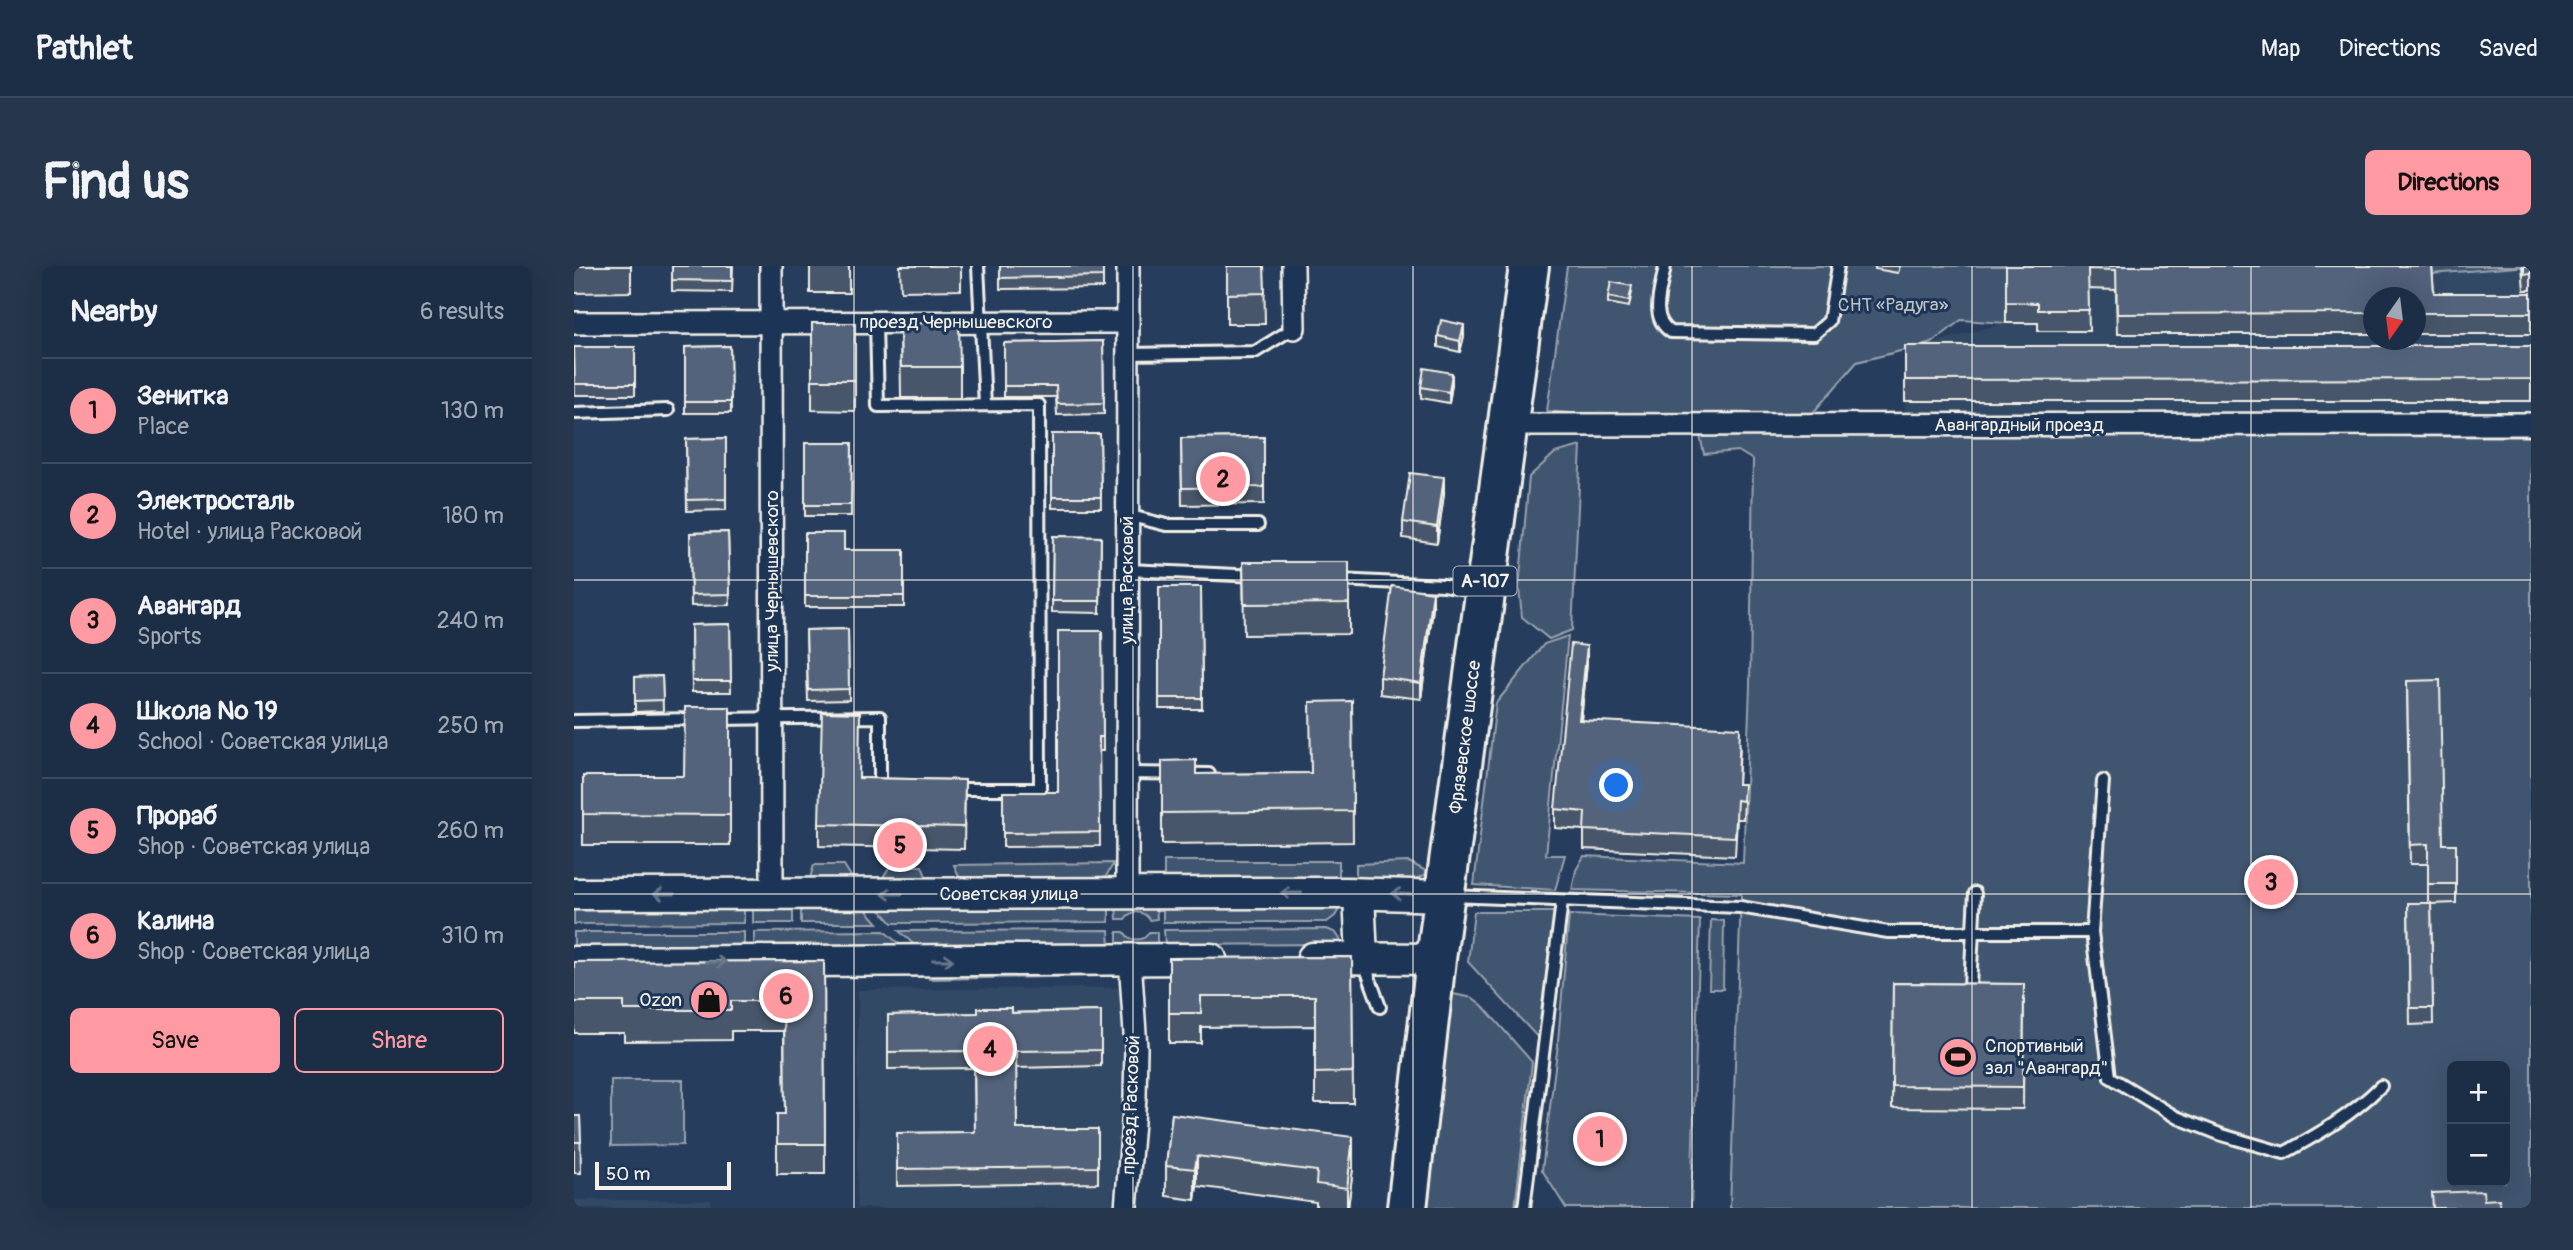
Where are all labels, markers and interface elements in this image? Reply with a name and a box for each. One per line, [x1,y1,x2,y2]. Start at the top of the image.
text: Pathlet [35,28,132,69]
text: Map [2261,34,2301,63]
text: Directions [2339,34,2440,63]
text: Saved [2478,34,2538,63]
button: Directions [2365,150,2531,215]
text: Find us [42,152,189,213]
north arrow [2363,287,2426,350]
text: Nearby [70,293,157,330]
park label: СНТ «Радуга» [1838,293,1949,317]
text: 6 results [420,297,504,326]
street label: проезд Чернышевского [860,310,1052,334]
text: Зенитка [137,380,229,412]
text: 1 [89,396,98,425]
text: 130 m [441,396,504,425]
text: Place [137,412,189,441]
street label: Авангардный проезд [1934,413,2104,437]
pin: 2 [1200,453,1246,505]
text: Электросталь [137,485,295,517]
street label: улица Чернышевского [760,490,784,673]
text: 2 [87,501,99,530]
text: 180 m [442,501,504,530]
street label: улица Расковой [1115,516,1139,645]
text: Hotel · улица Расковой [137,517,362,546]
road number: А-107 [1454,566,1516,596]
text: Авангард [137,590,241,622]
text: 3 [87,606,99,635]
text: 240 m [437,606,504,635]
text: Sports [137,622,201,651]
street label: Фрязевское шоссе [1444,658,1486,815]
text: Школа № 19 [137,695,278,727]
text: 4 [86,711,100,740]
text: 250 m [438,711,504,740]
text: School · Советская улица [137,727,389,756]
your location [1599,768,1633,802]
text: Прораб [137,800,217,832]
text: 5 [87,816,99,845]
text: 260 m [437,816,504,845]
pin: 5 [877,819,923,871]
text: Shop · Советская улица [137,832,370,861]
pin: 3 [2248,856,2294,908]
street label: Советская улица [940,882,1079,906]
one-way arrow [1280,886,1303,900]
one-way arrow [653,888,676,901]
one-way arrow [881,888,904,901]
one-way arrow [1390,888,1413,901]
text: Калина [137,905,214,937]
text: 6 [86,921,100,950]
text: 310 m [441,921,504,950]
text: Shop · Советская улица [137,937,370,966]
one-way arrow [931,953,954,967]
one-way arrow [704,955,727,969]
pin: 6 [763,970,809,1022]
shop icon: Ozon [688,979,730,1021]
place label: Ozon [639,988,682,1012]
button: Save [70,1008,280,1073]
button: Share [294,1008,504,1073]
pin: 4 [967,1023,1013,1075]
place label: Спортивный зал "Авангард" [1985,1034,2108,1080]
street label: проезд Расковой [1117,1035,1145,1175]
sports icon: Спортивный зал "Авангард" [1937,1036,1979,1078]
map controls [2447,1061,2510,1187]
button: + [2447,1061,2510,1124]
pin: 1 [1577,1113,1623,1165]
button: − [2447,1124,2510,1187]
scale bar [595,1159,732,1191]
text: 50 m [606,1162,650,1186]

